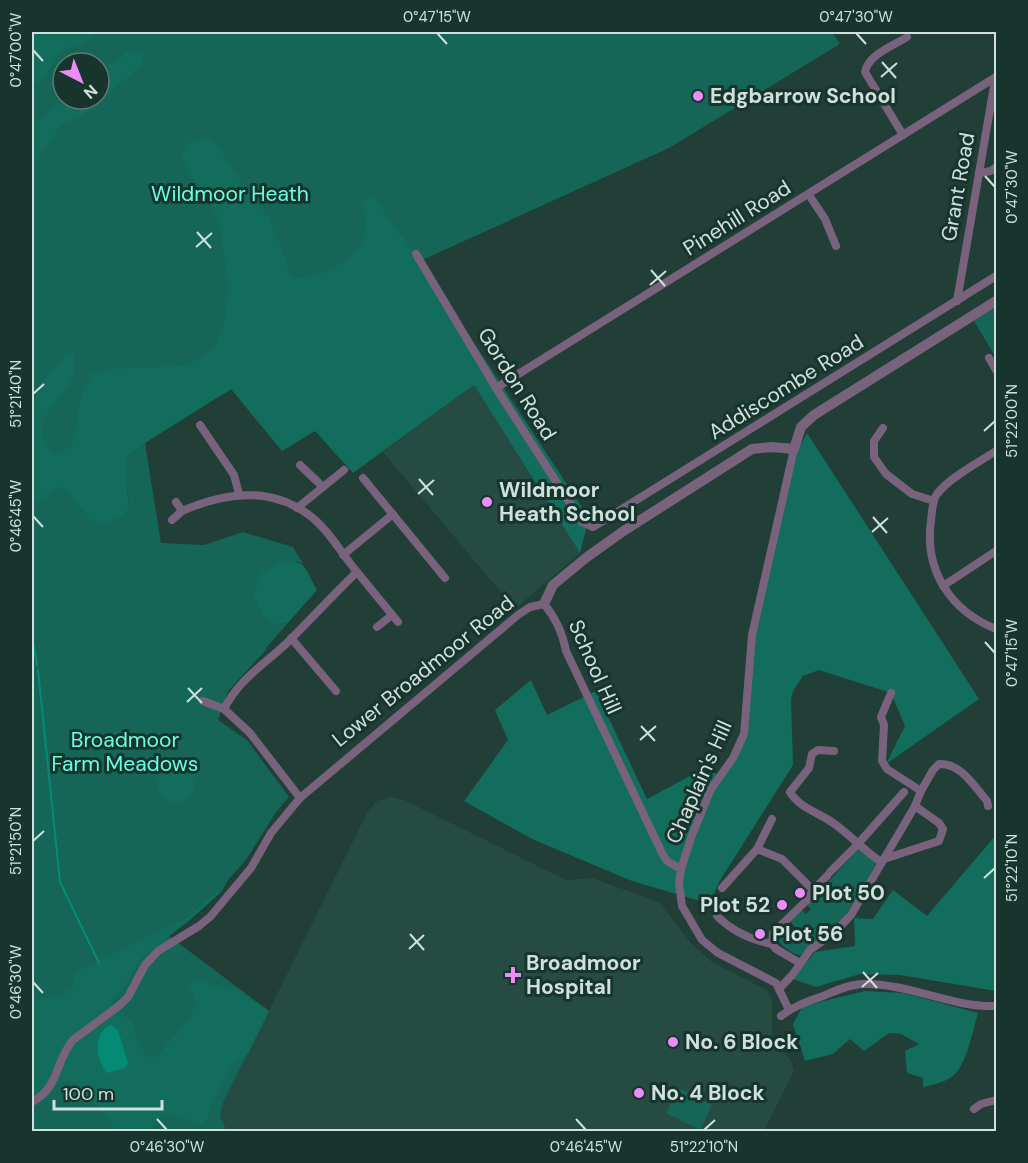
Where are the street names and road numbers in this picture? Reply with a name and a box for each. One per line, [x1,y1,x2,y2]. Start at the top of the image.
street label: Grant Road [935,130,981,244]
street label: Pinehill Road [678,174,796,262]
street label: Gordon Road [471,322,563,446]
street label: Addiscombe Road [703,328,869,446]
street label: Lower Broadmoor Road [326,589,520,753]
street label: School Hill [562,616,628,718]
street label: Chaplain's Hill [659,716,739,848]

